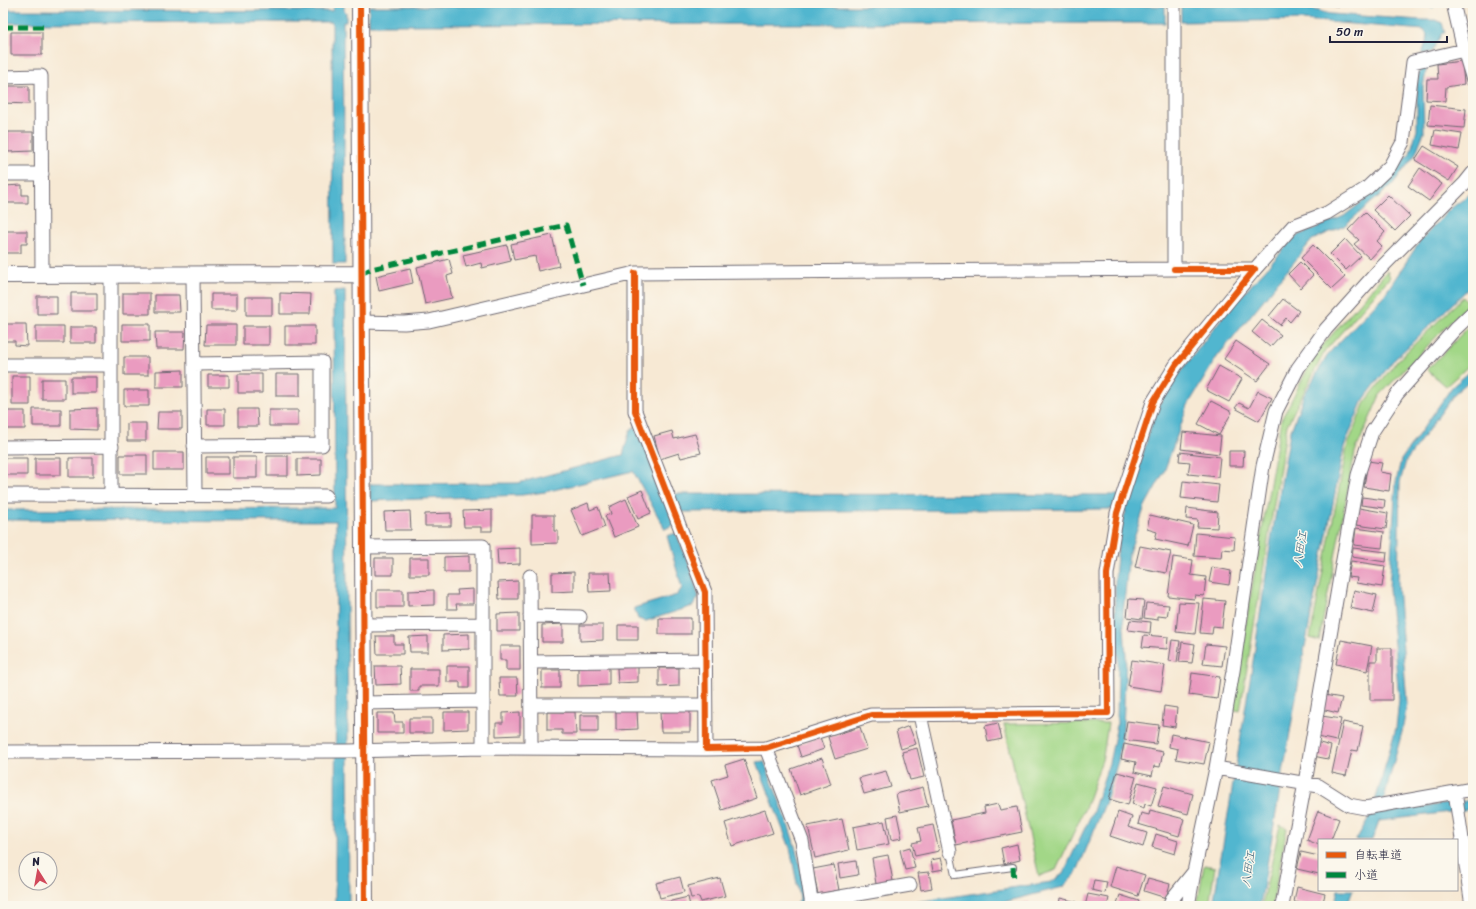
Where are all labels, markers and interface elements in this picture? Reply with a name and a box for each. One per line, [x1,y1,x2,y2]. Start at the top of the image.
scale bar [1330,18,1447,44]
text: 50 m [1336,21,1363,43]
water label: 八田江 [1286,529,1314,569]
legend [1318,839,1458,891]
text: 自転車道 [1354,844,1402,866]
water label: 八田江 [1234,849,1262,889]
north arrow [18,851,58,891]
text: N [30,852,42,872]
text: 小道 [1354,864,1378,886]

